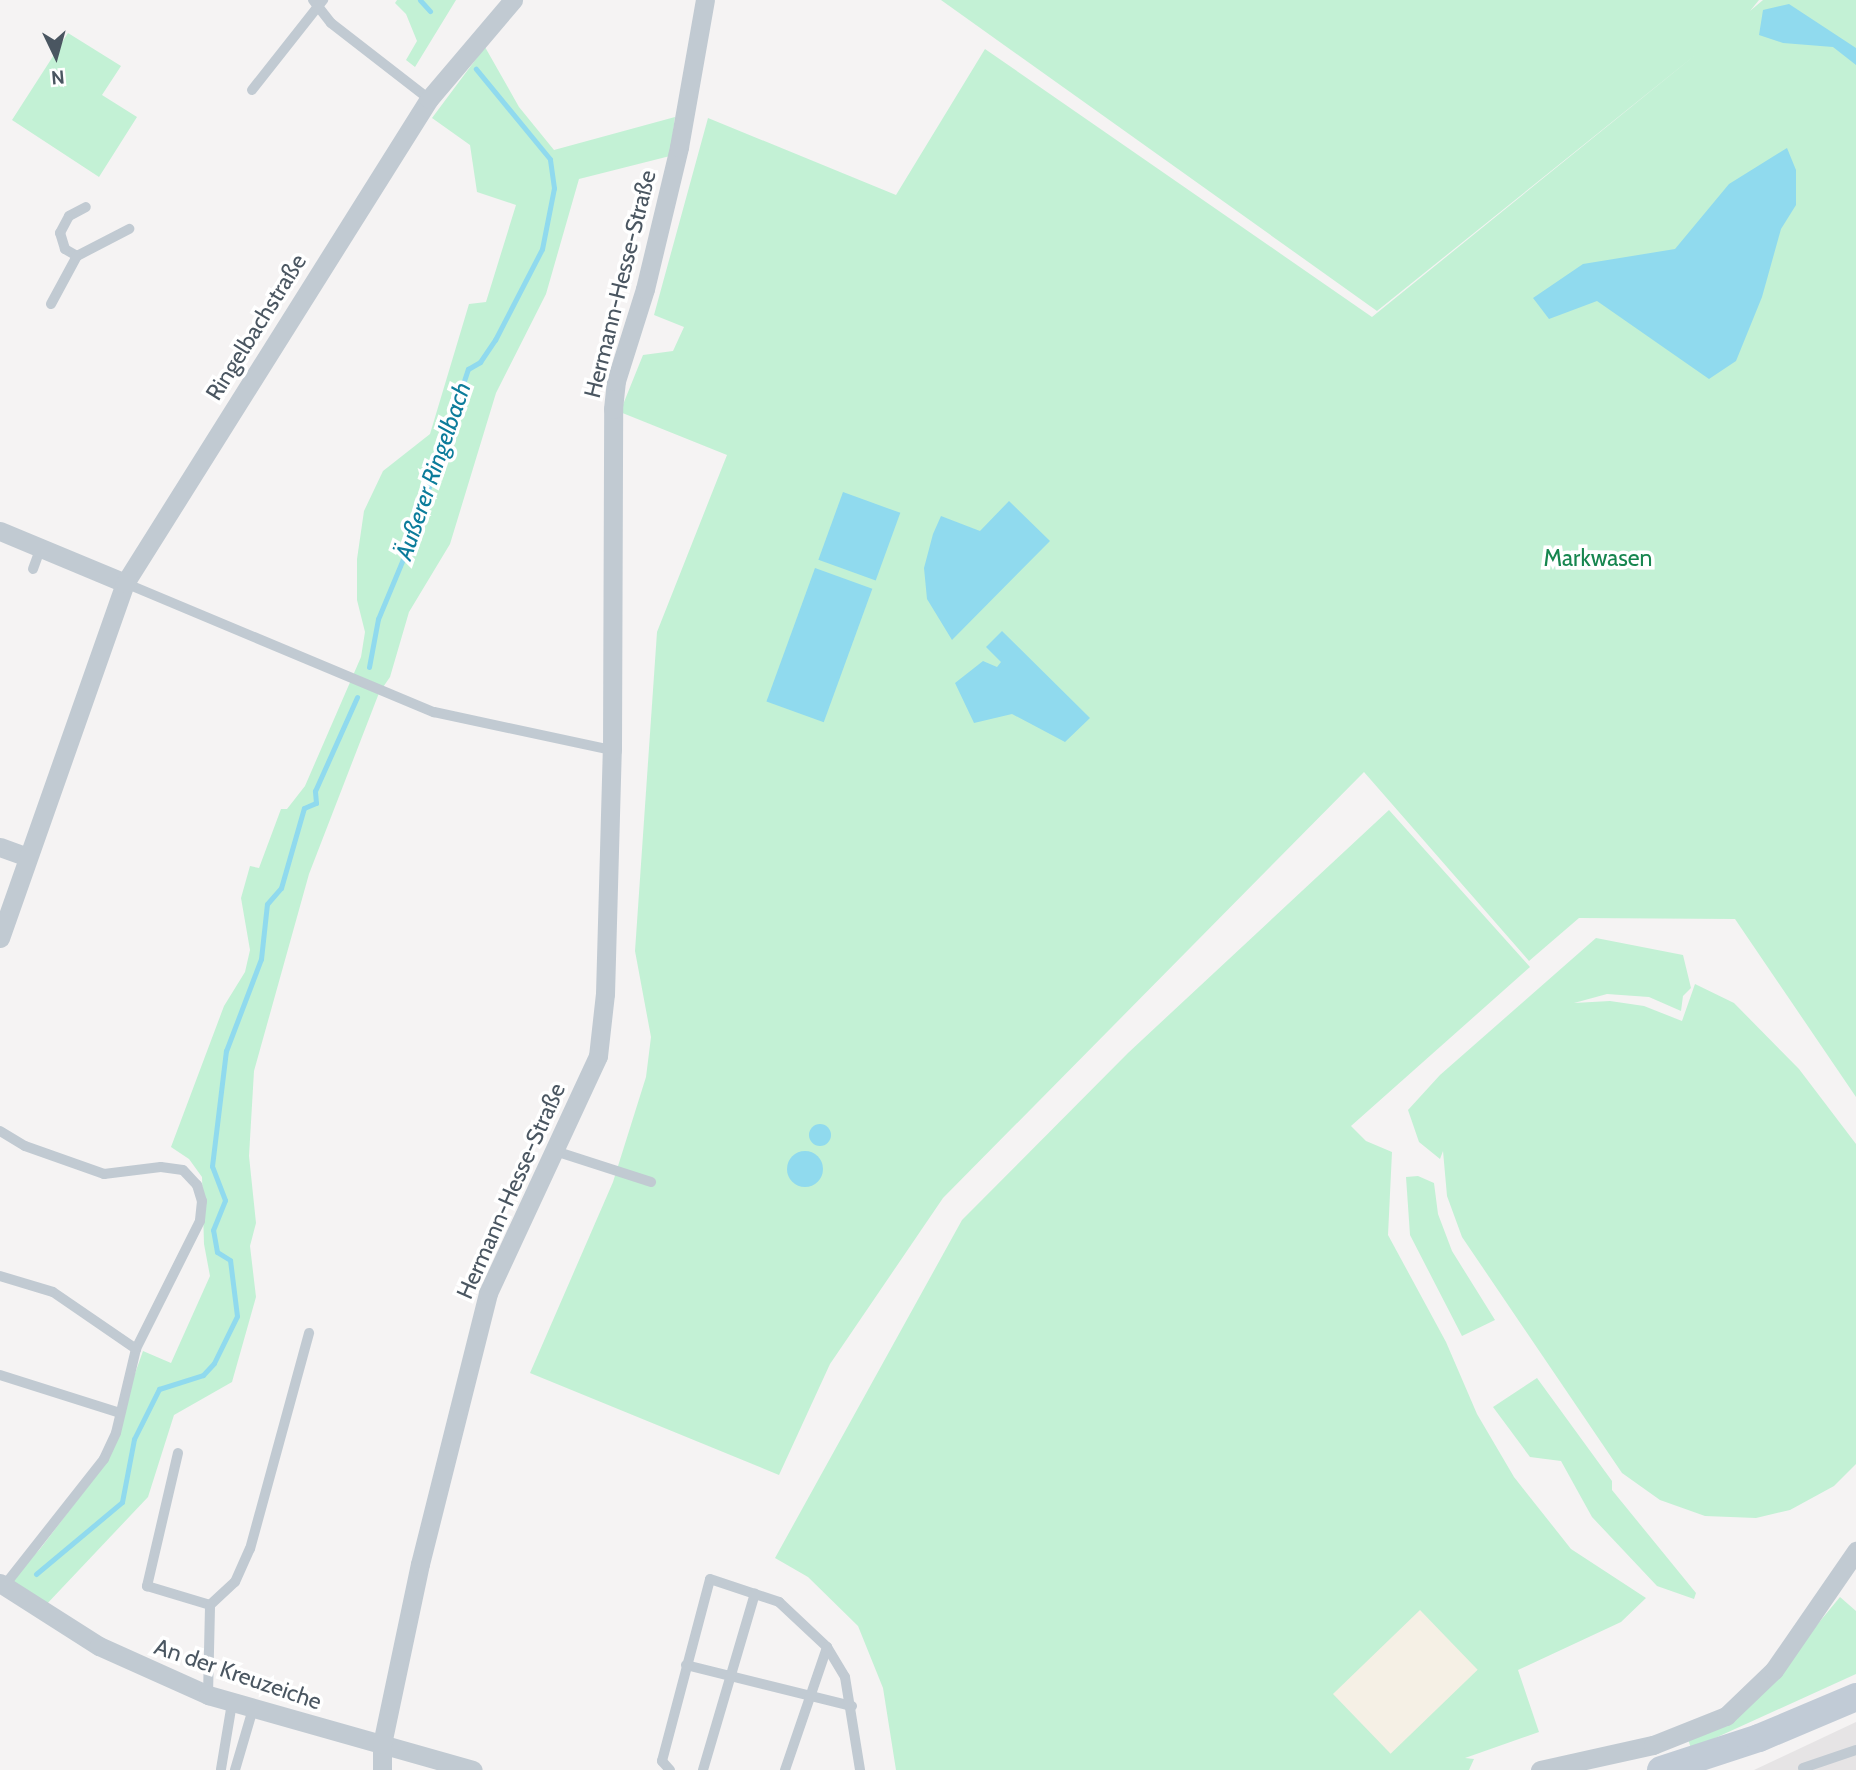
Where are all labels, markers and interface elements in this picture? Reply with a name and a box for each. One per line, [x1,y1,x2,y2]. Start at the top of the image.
north arrow [21,21,91,91]
text: N [50,65,66,89]
street label: Hermann-Hesse-Straße [578,167,662,401]
street label: Ringelbachstraße [200,249,312,405]
water label: Äußerer Ringelbach [389,378,477,564]
park label: Markwasen [1544,544,1652,572]
street label: Hermann-Hesse-Straße [451,1079,571,1303]
street label: An der Kreuzeiche [151,1632,325,1716]

